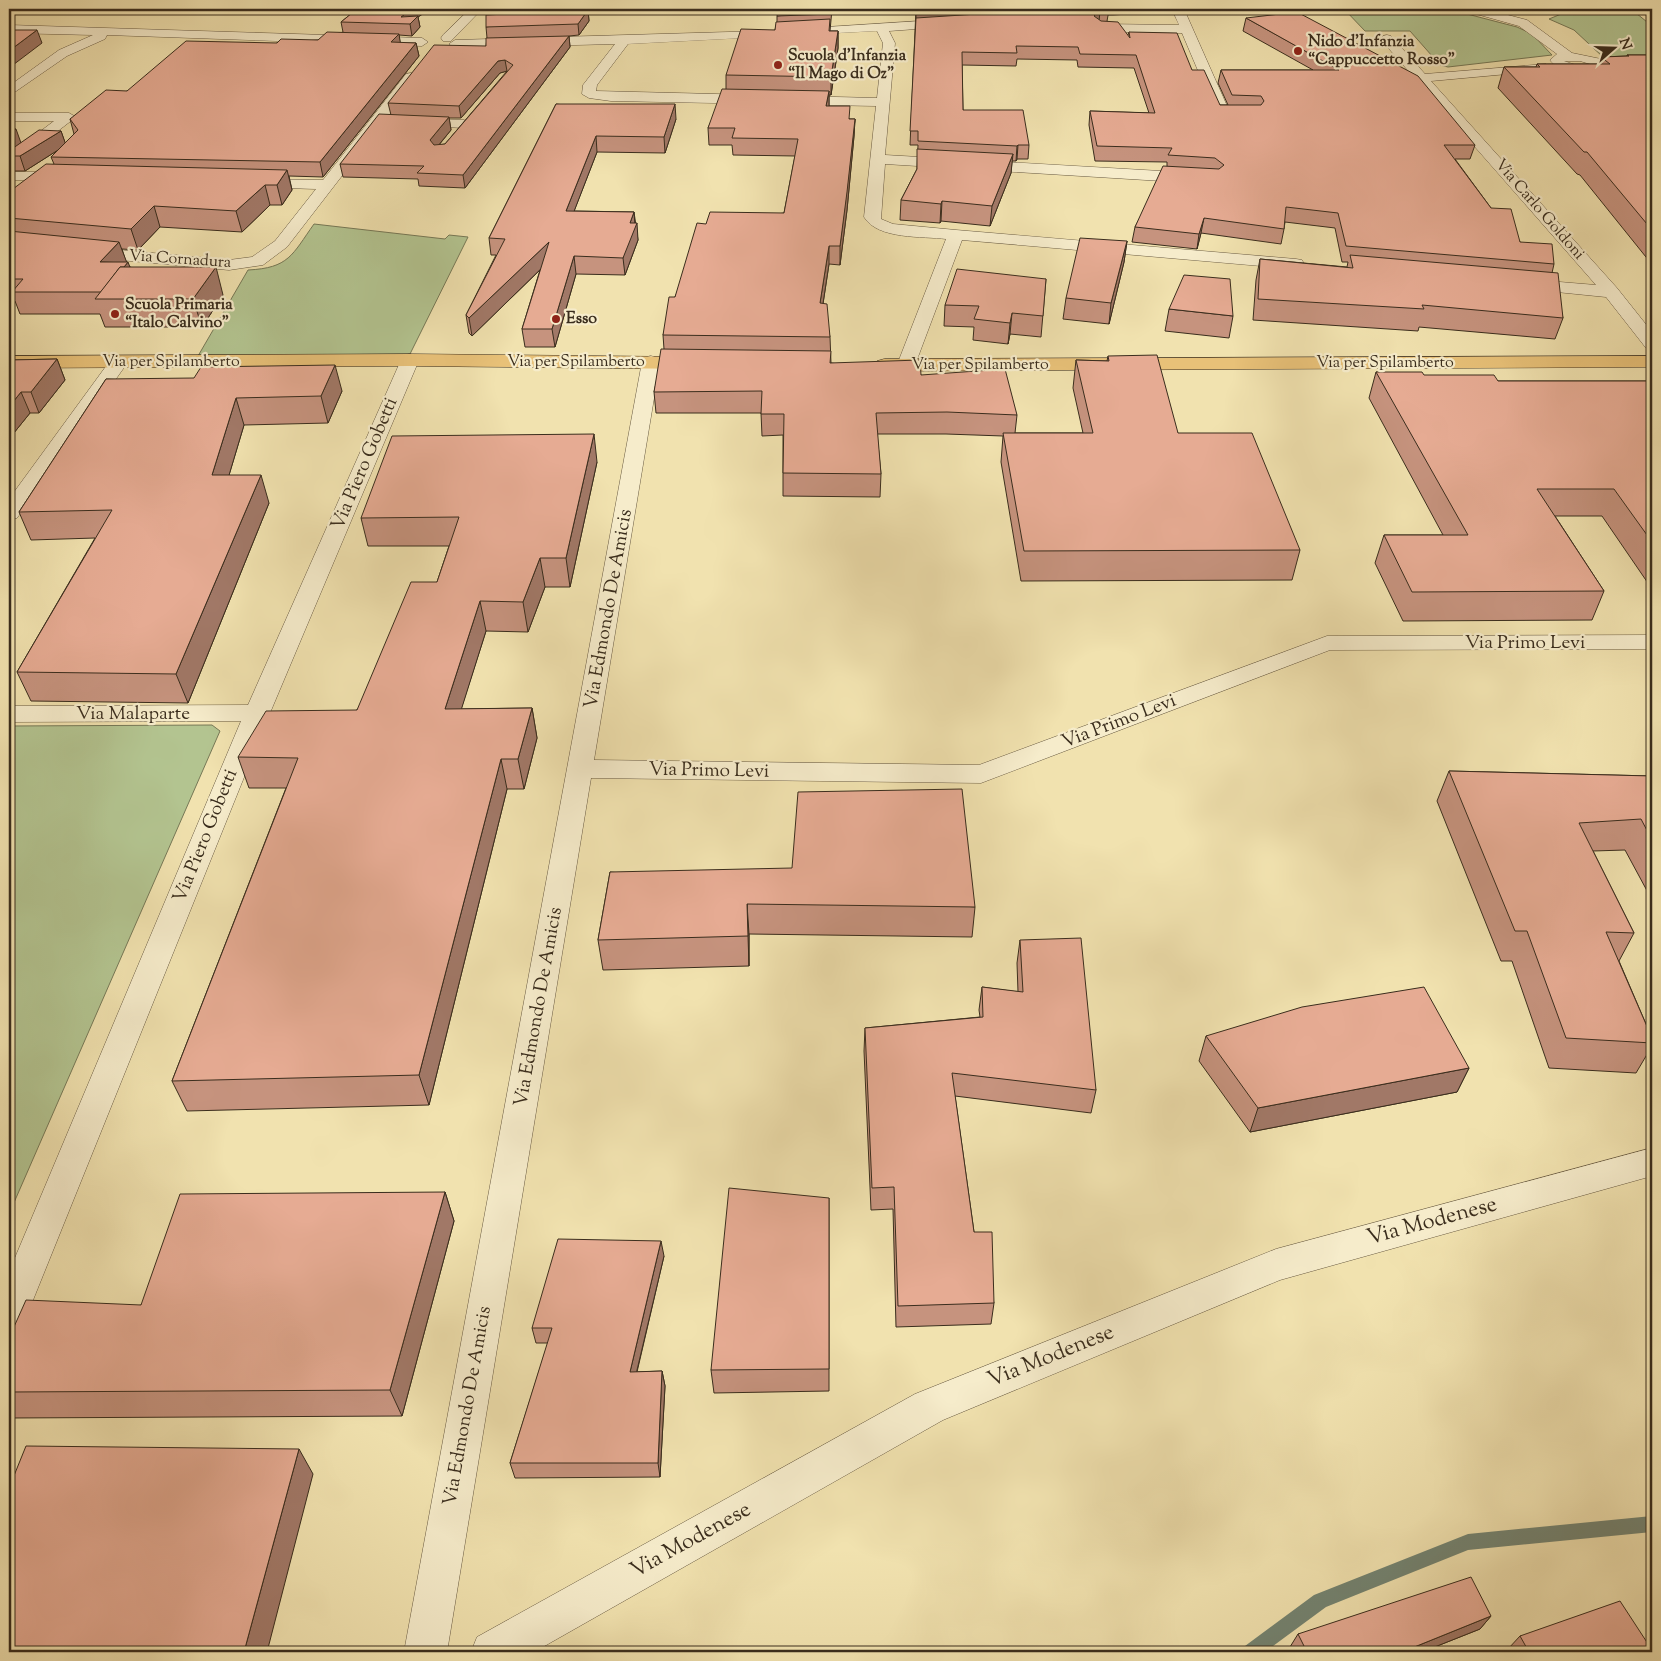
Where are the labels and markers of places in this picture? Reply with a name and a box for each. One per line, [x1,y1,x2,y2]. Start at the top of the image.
place label: Nido d’Infanzia “Cappuccetto Rosso” [1308,31,1455,72]
place label: Scuola d’Infanzia “Il Mago di Oz” [788,45,907,86]
marker: Nido d’Infanzia “Cappuccetto Rosso” [1292,45,1304,57]
marker: Scuola d’Infanzia “Il Mago di Oz” [772,59,784,71]
place label: Scuola Primaria “Italo Calvino” [125,294,233,335]
marker: Scuola Primaria “Italo Calvino” [109,308,121,320]
place label: Esso [566,308,597,331]
marker: Esso [550,313,562,325]

